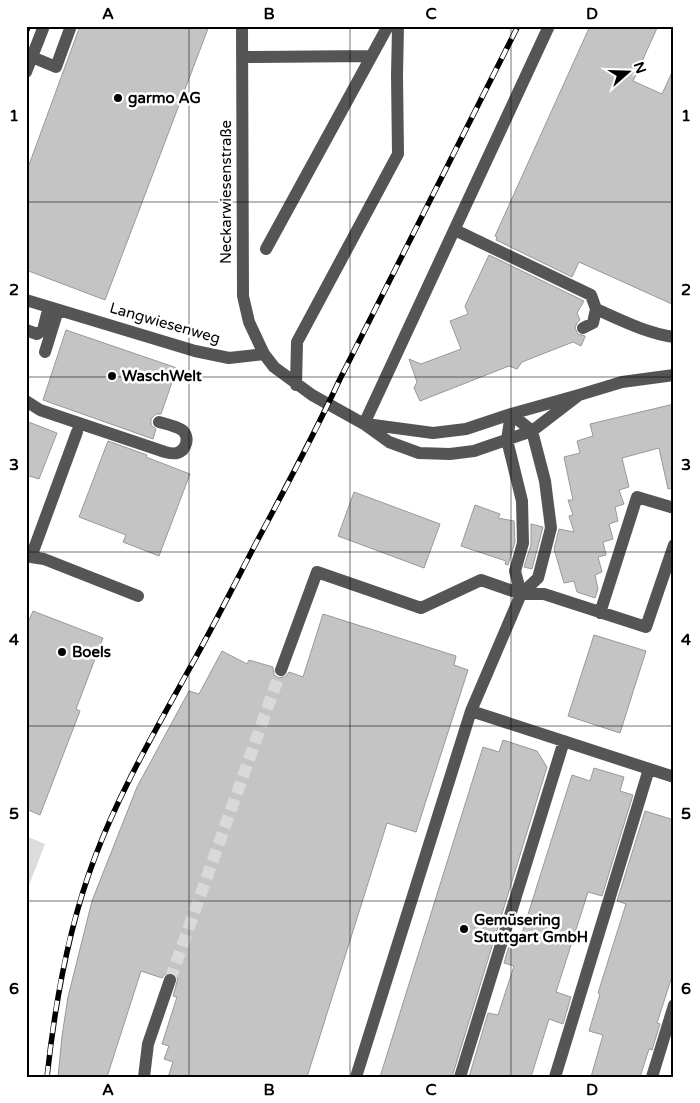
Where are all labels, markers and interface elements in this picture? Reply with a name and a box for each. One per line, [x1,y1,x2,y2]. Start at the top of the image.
text: A [102,4,114,24]
text: B [263,4,275,24]
text: C [425,4,437,24]
text: D [586,4,598,24]
north arrow [602,48,652,98]
text: N [630,60,650,76]
place label: garmo AG [128,89,201,108]
marker: garmo AG [112,92,124,104]
text: 1 [9,106,19,126]
text: 1 [681,106,691,126]
street label: Neckarwiesenstraße [217,120,235,264]
text: 2 [9,280,19,300]
text: 2 [681,280,691,300]
street label: Langwiesenweg [108,299,222,347]
place label: WaschWelt [122,367,202,385]
marker: WaschWelt [106,370,118,382]
text: 3 [9,455,19,475]
text: 3 [681,455,691,475]
text: 4 [9,630,19,650]
text: 4 [681,630,691,650]
place label: Boels [72,643,111,661]
marker: Boels [56,646,68,658]
text: 5 [9,804,19,824]
text: 5 [681,804,691,824]
place label: Gemüsering Stuttgart GmbH [474,911,588,947]
marker: Gemüsering Stuttgart GmbH [458,923,470,935]
text: 6 [9,979,19,999]
text: 6 [681,979,691,999]
text: A [102,1080,114,1100]
text: B [263,1080,275,1100]
text: C [425,1080,437,1100]
text: D [586,1080,598,1100]

